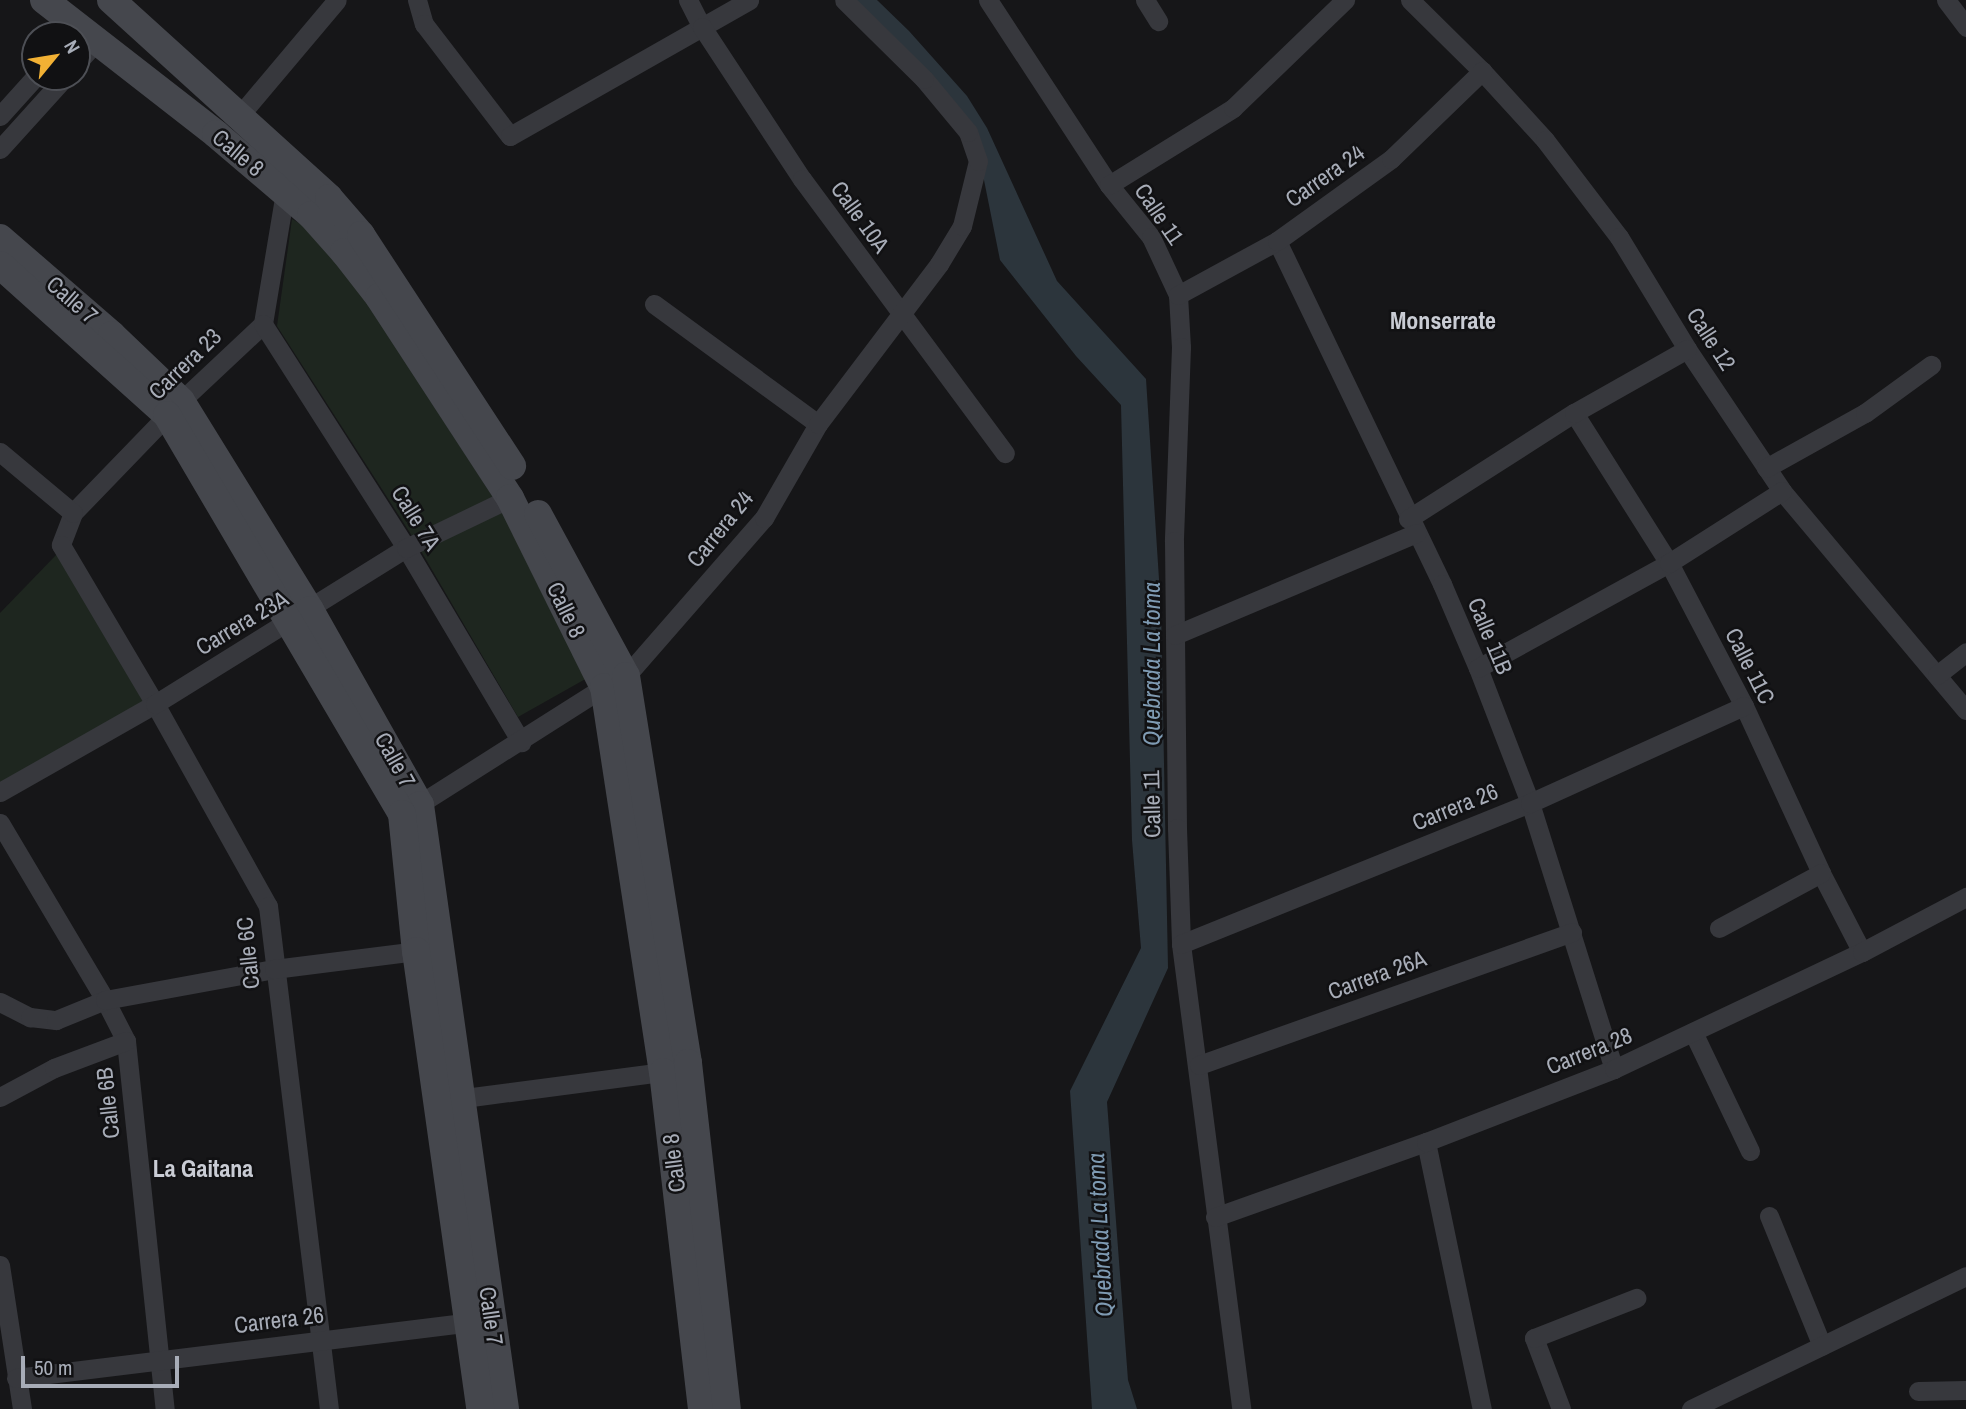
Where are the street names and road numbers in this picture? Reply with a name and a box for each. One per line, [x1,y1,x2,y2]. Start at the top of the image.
street label: Calle 8 [207,124,269,182]
street label: Carrera 24 [1280,139,1370,213]
street label: Calle 10A [825,176,895,258]
street label: Calle 11 [1129,178,1189,250]
street label: Calle 7 [41,270,103,330]
street label: Calle 12 [1681,302,1741,376]
street label: Carrera 23 [143,323,227,405]
street label: Calle 7A [385,480,447,556]
street label: Carrera 24 [681,485,759,573]
street label: Calle 8 [541,578,591,642]
street label: Carrera 23A [191,585,293,661]
street label: Calle 11B [1462,594,1518,678]
street label: Calle 11C [1719,623,1781,709]
street label: Calle 7 [369,728,421,792]
street label: Calle 11 [1138,770,1166,838]
street label: Carrera 26 [1408,777,1502,837]
street label: Calle 6C [230,916,266,990]
street label: Carrera 26A [1324,944,1430,1006]
street label: Carrera 28 [1542,1021,1636,1081]
street label: Calle 6B [91,1066,125,1140]
street label: Calle 8 [657,1132,691,1194]
street label: Calle 7 [473,1285,509,1347]
street label: Carrera 26 [233,1301,325,1339]

